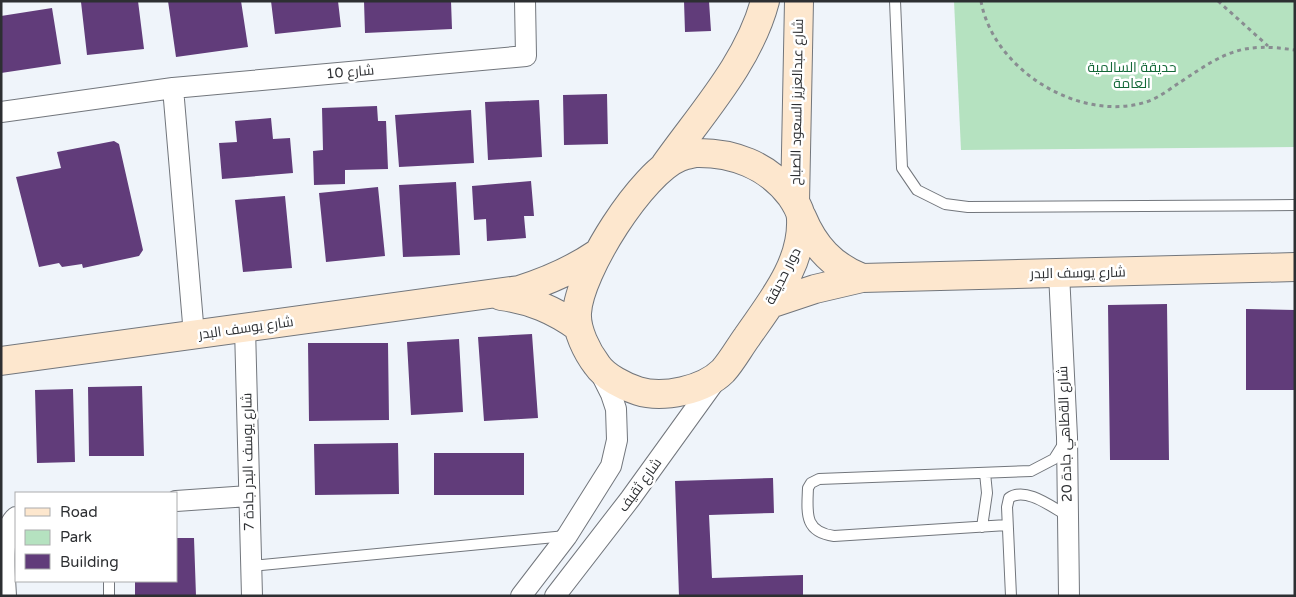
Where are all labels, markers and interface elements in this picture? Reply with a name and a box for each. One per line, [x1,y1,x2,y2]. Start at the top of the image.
street label: شارع عبدالعزيز السعود الصباح [787,18,807,186]
park label: حديقة السالمية العامة [1088,59,1176,92]
street label: شارع 10 [325,61,375,83]
street label: دوار حديقة [761,245,805,307]
street label: شارع يوسف البدر [1029,264,1126,282]
street label: شارع يوسف البدر [197,313,294,343]
street label: شارع الةطاهي جادة 20 [1054,366,1079,502]
street label: شارع يوسف البدر جادة 7 [238,393,258,531]
street label: شارع ثقيف [615,455,665,515]
legend [15,492,178,582]
text: Road [60,503,98,521]
text: Park [60,528,92,546]
text: Building [60,553,119,571]

